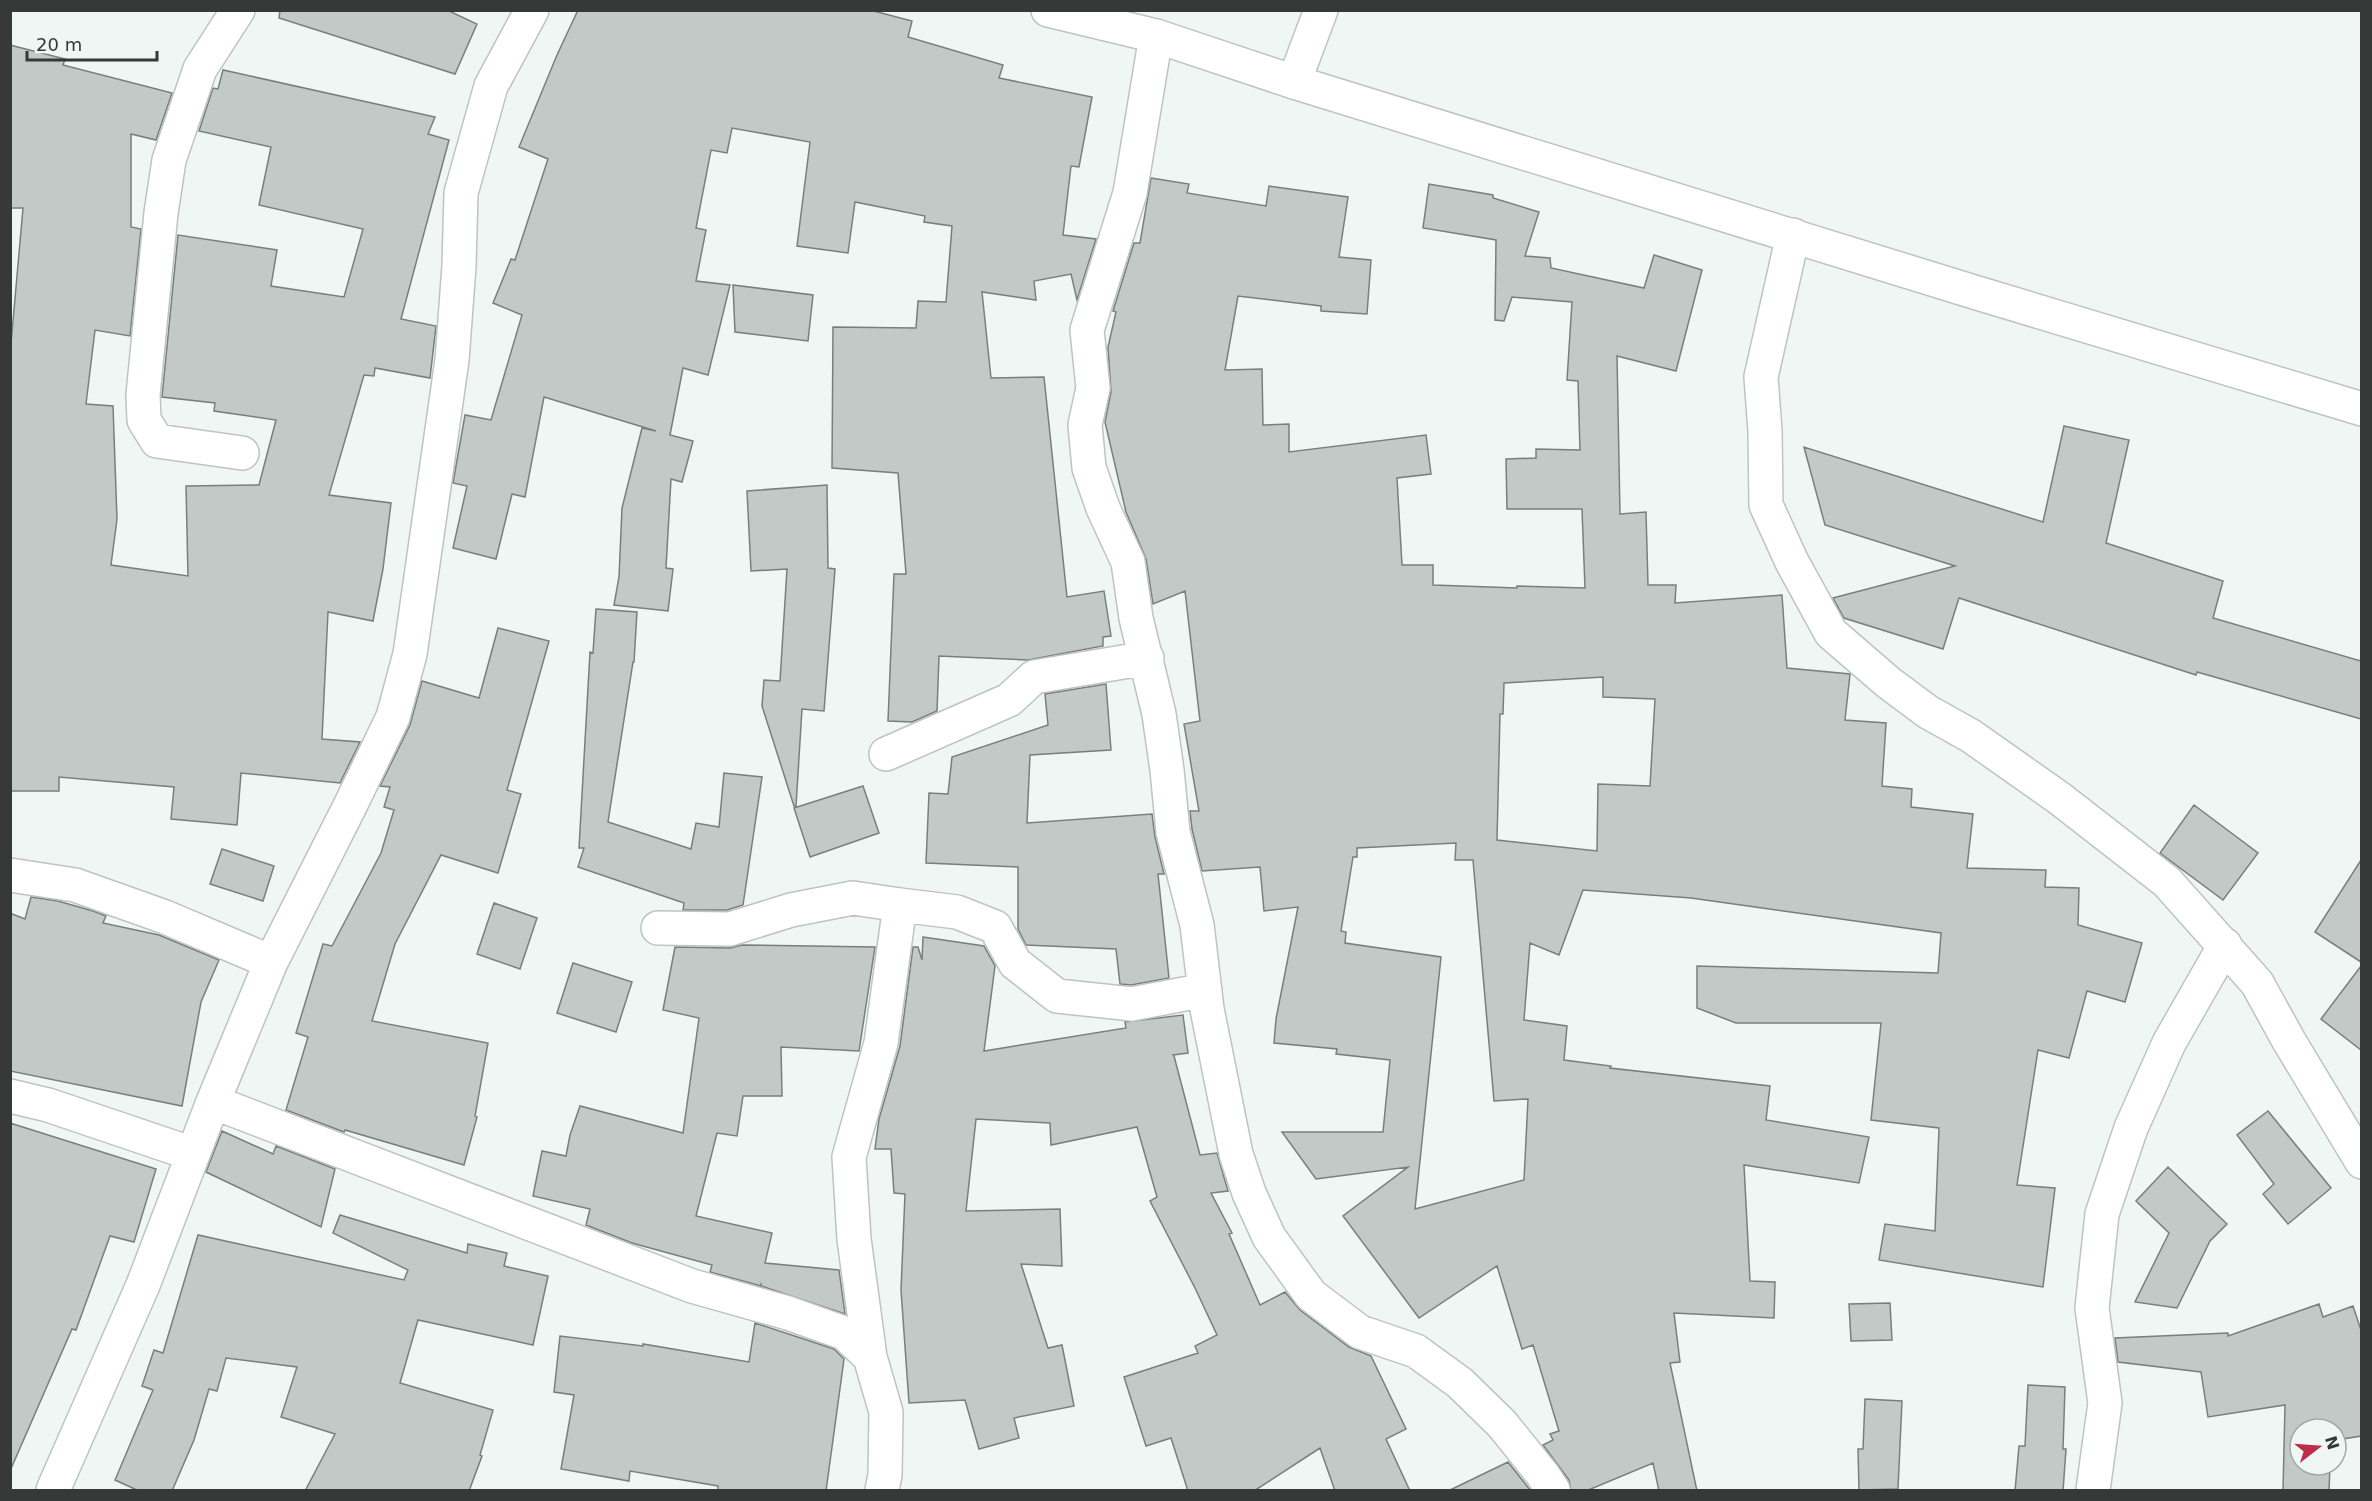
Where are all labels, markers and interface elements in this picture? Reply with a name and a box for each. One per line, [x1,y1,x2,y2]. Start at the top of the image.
scale bar [27,24,158,62]
text: 20 m [36,34,82,55]
north arrow [2288,1417,2348,1477]
text: N [2321,1434,2343,1452]

